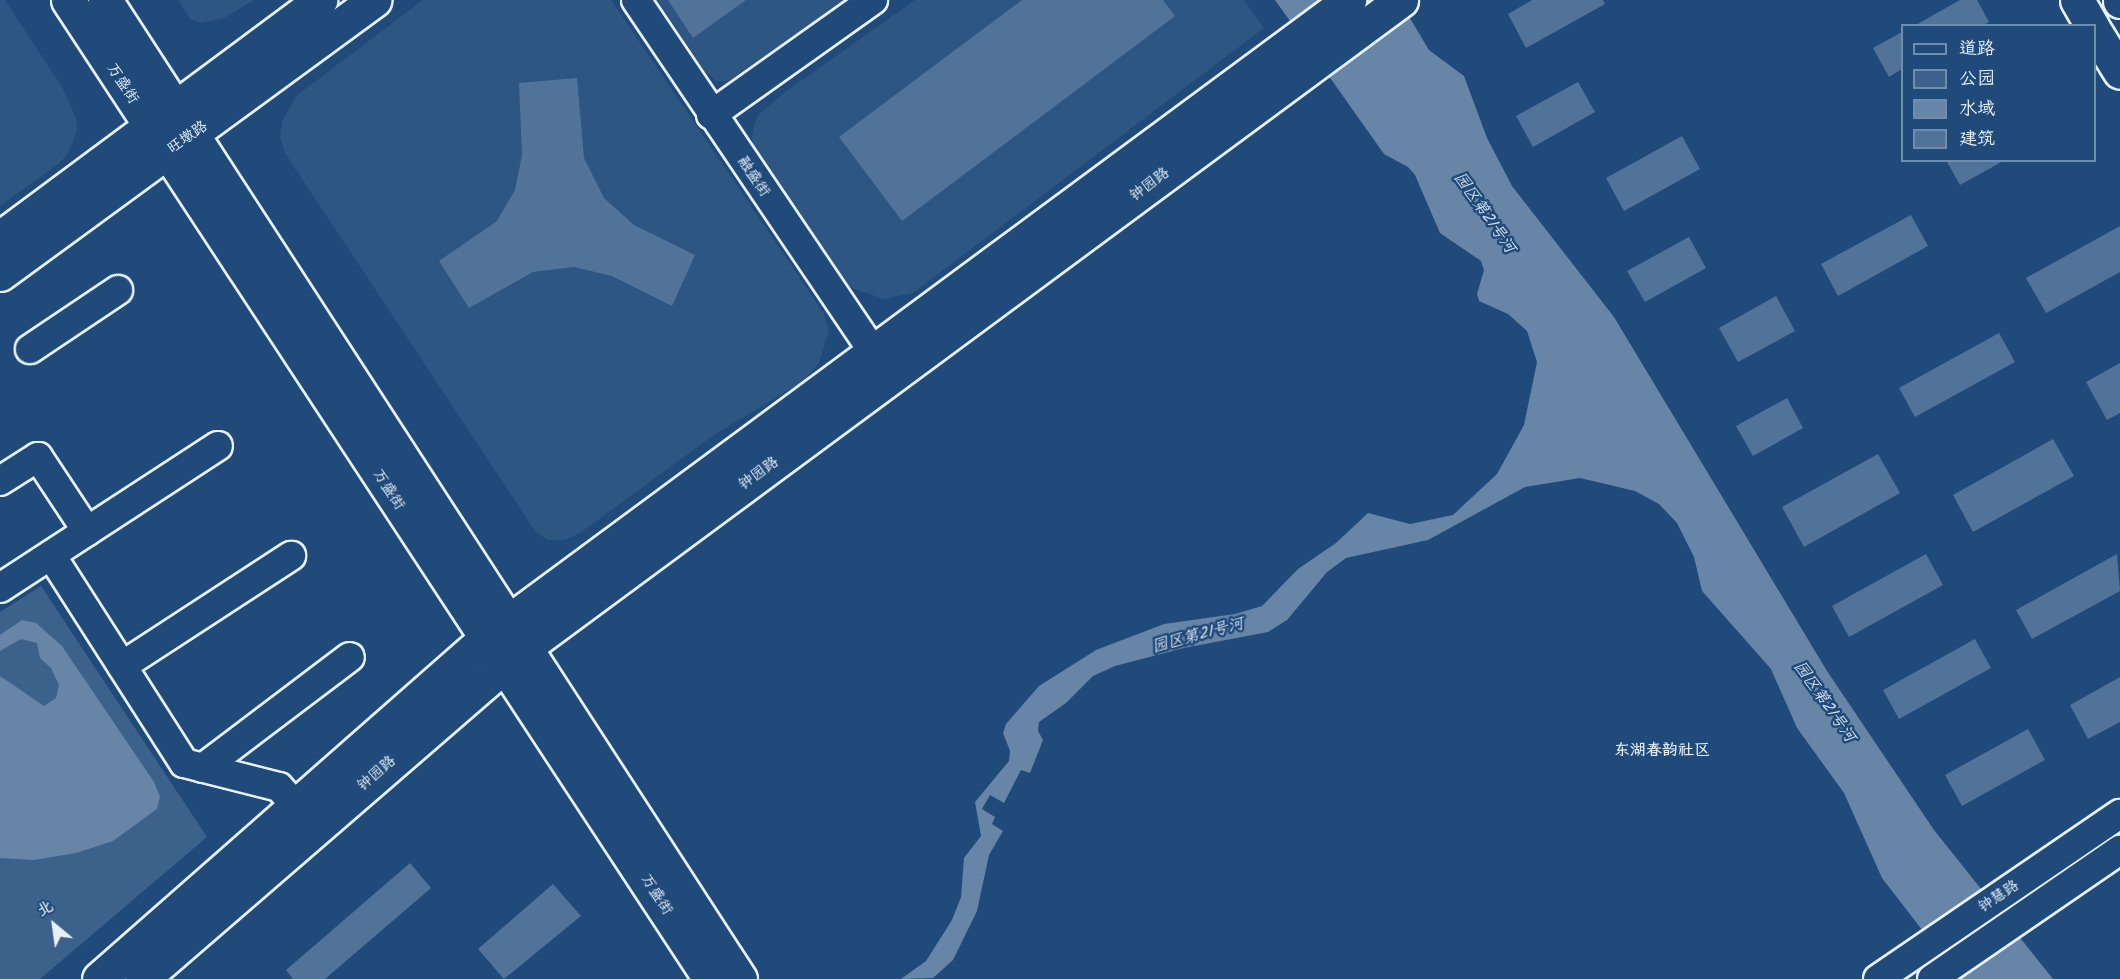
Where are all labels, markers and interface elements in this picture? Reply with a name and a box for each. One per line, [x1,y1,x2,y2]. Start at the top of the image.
legend [1901,24,2096,162]
text: 道路 [1959,35,1995,64]
street label: 万盛街 [102,60,142,108]
text: 公园 [1959,65,1995,94]
text: 水域 [1959,95,1995,124]
street label: 旺墩路 [164,118,212,158]
text: 建筑 [1959,125,1995,154]
street label: 融盛街 [733,153,773,201]
street label: 钟园路 [1127,164,1173,206]
water label: 园区第21号河 [1449,169,1519,257]
street label: 钟园路 [736,453,782,495]
street label: 万盛街 [368,466,408,514]
water label: 园区第21号河 [1150,615,1246,657]
water label: 园区第21号河 [1789,658,1859,746]
district label: 东湖春韵社区 [1614,741,1710,761]
street label: 钟园路 [354,752,400,796]
street label: 万盛街 [636,871,676,919]
street label: 钟慧路 [1975,877,2023,917]
text: 北 [32,894,58,924]
north arrow [24,895,84,955]

